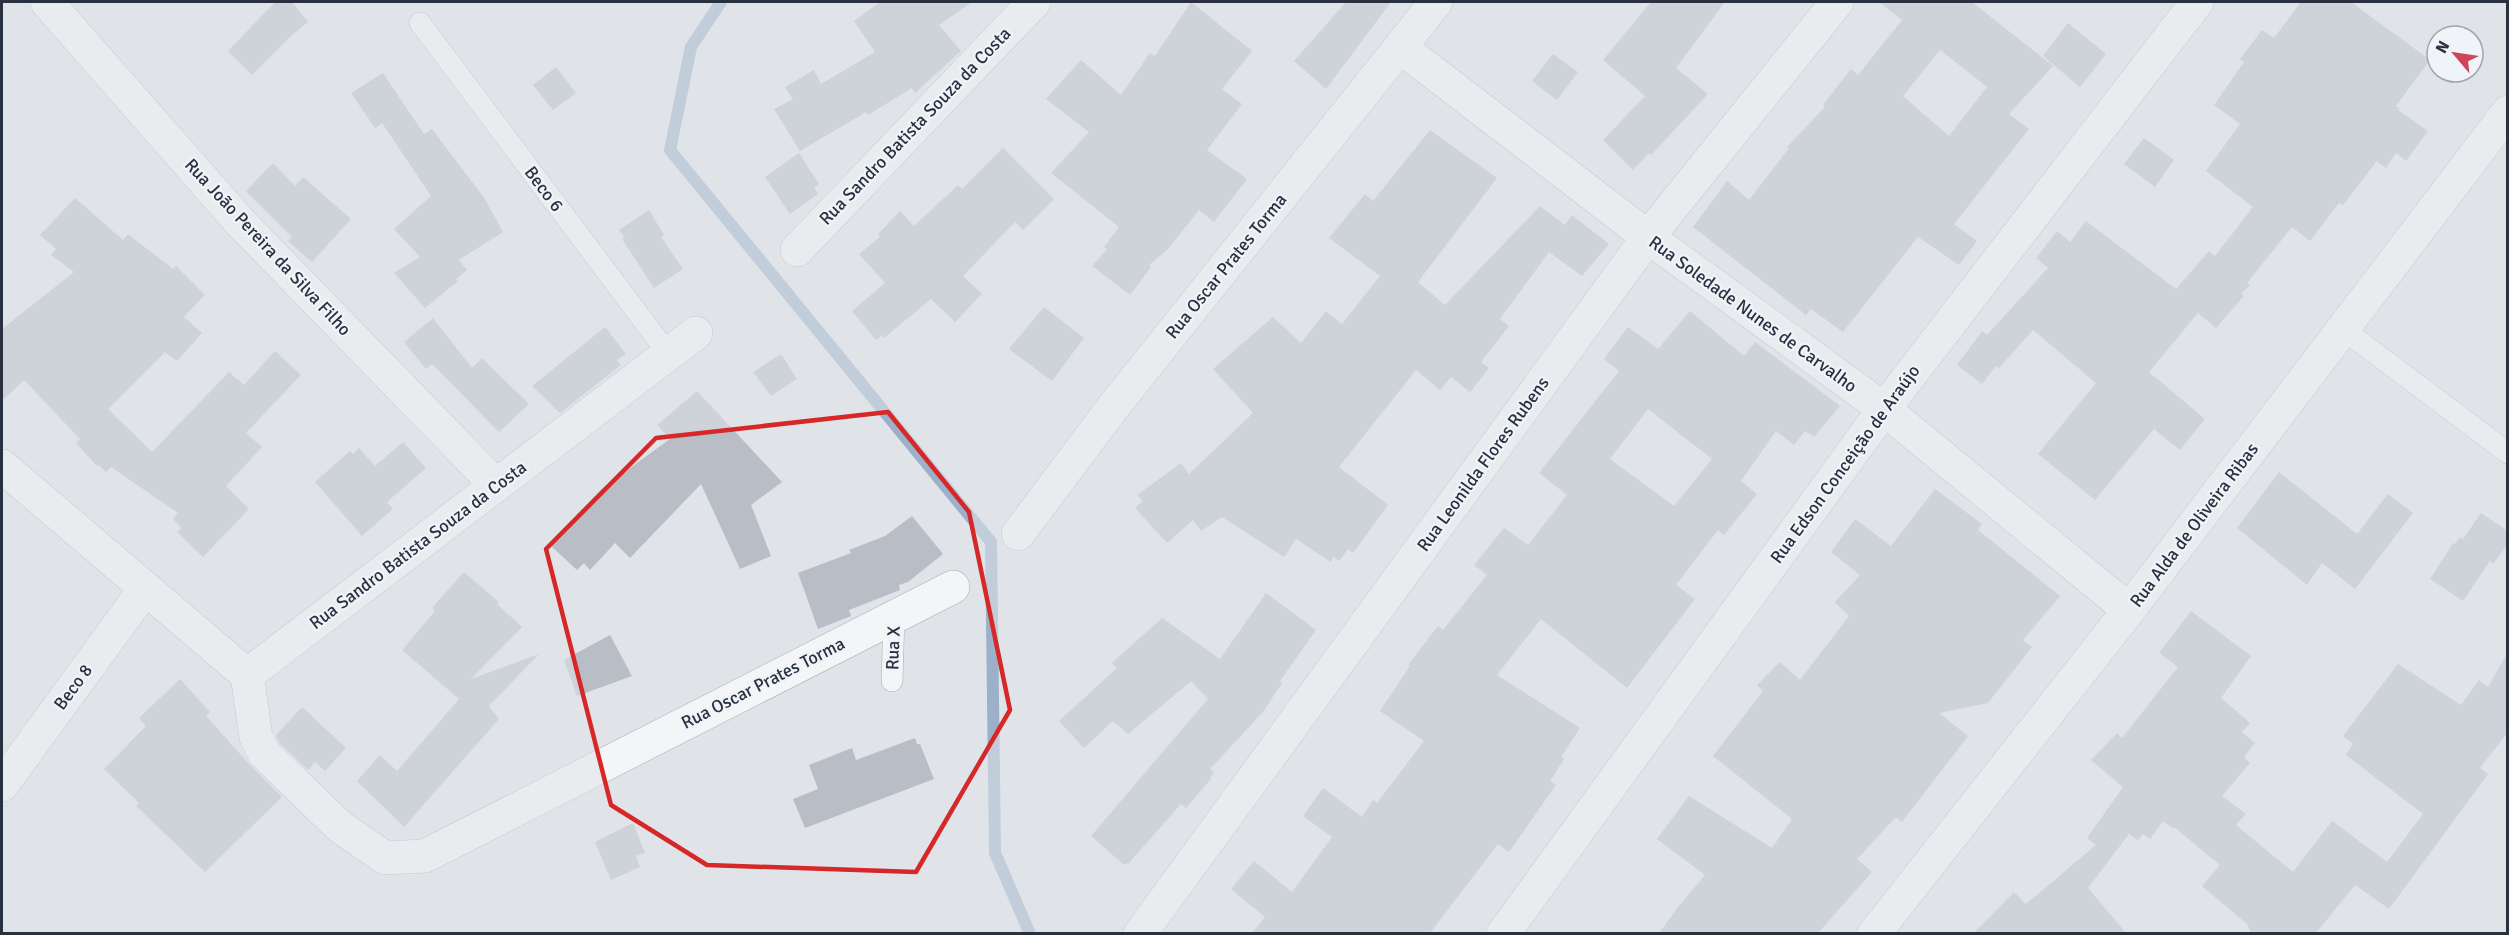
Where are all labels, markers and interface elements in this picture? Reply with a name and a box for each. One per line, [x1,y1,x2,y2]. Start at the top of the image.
street label: Rua Sandro Batista Souza da Costa [815,23,1015,229]
north arrow [2425,24,2485,84]
text: N [2431,37,2454,57]
street label: Rua João Pereira da Silva Filho [180,154,356,340]
street label: Beco 6 [520,162,568,216]
street label: Rua Oscar Prates Torma [1161,189,1291,343]
street label: Rua Soledade Nunes de Carvalho [1645,231,1861,397]
street label: Rua Edson Conceição de Araújo [1766,360,1924,568]
street label: Rua Leonilda Flores Rubens [1412,372,1554,556]
street label: Rua Alda de Oliveira Ribas [2125,438,2263,611]
street label: Rua Sandro Batista Souza da Costa [305,456,531,634]
street label: Rua X [881,625,905,670]
street label: Rua Oscar Prates Torma [678,632,848,734]
street label: Beco 8 [49,660,97,714]

